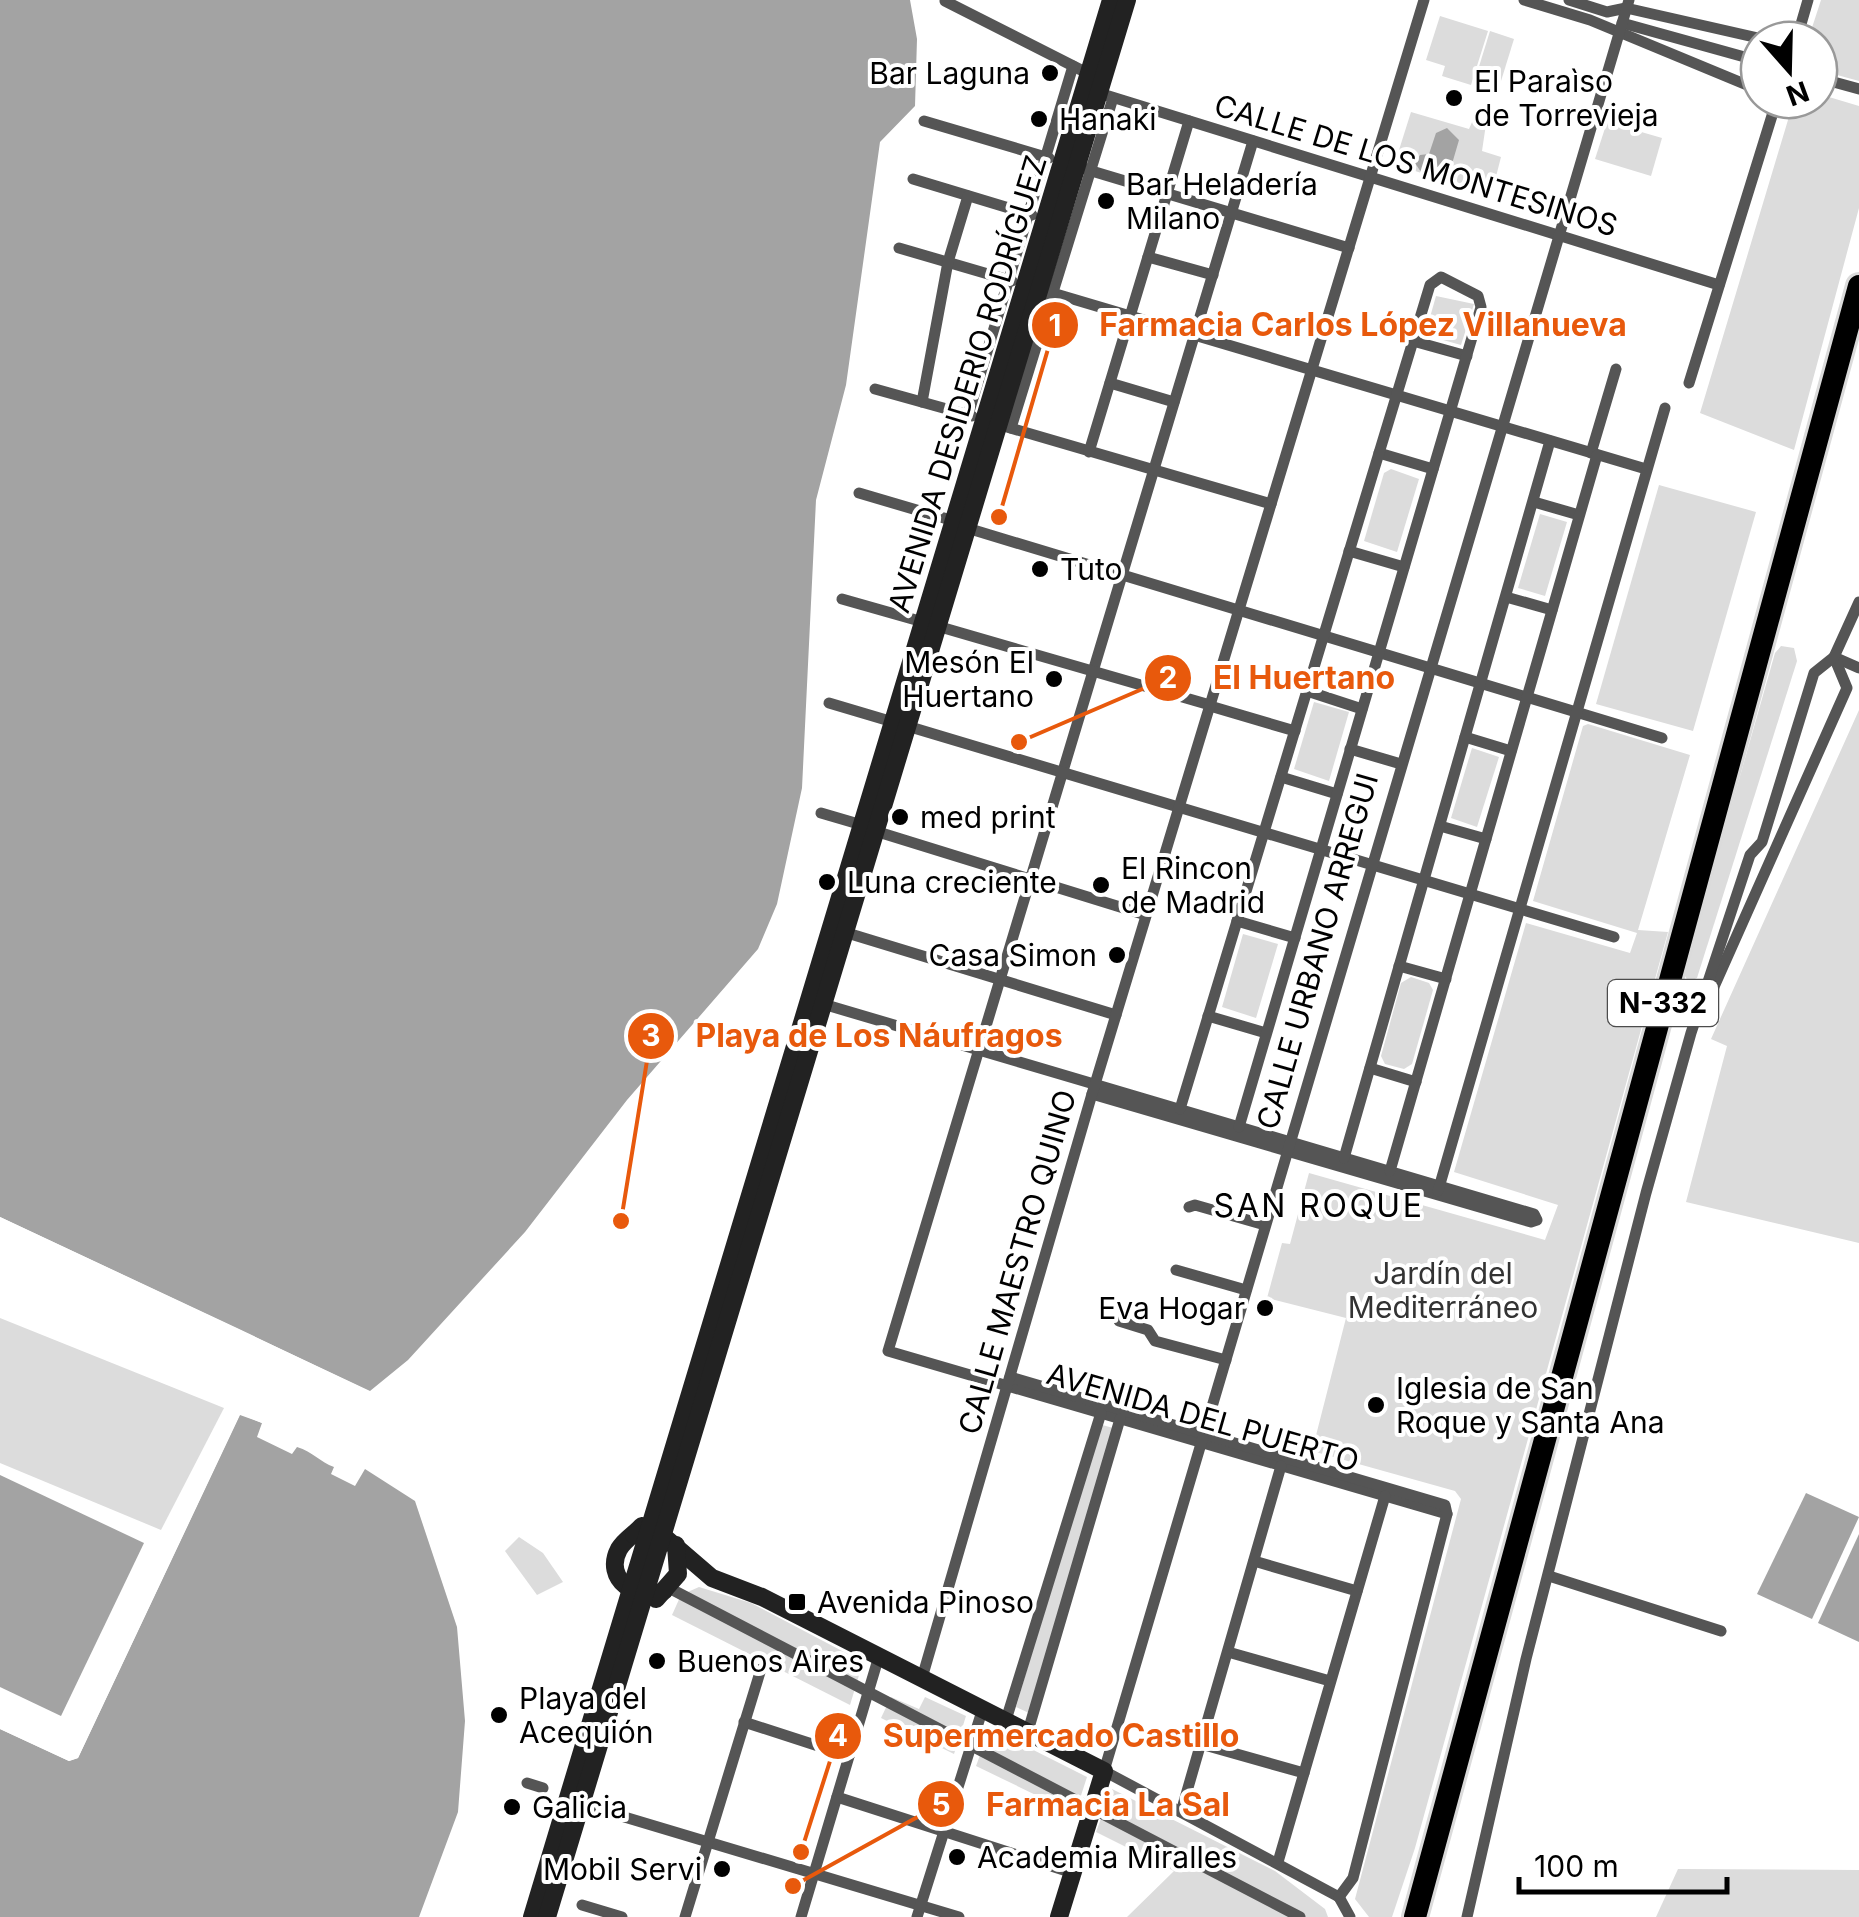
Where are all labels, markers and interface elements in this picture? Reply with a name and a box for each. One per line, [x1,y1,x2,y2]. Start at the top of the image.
north arrow [1739,20,1839,120]
place label: Bar Laguna [869,55,1030,91]
marker: Bar Laguna [1039,62,1061,84]
place label: El Paraìso de Torrevieja [1474,63,1659,133]
text: N [1782,74,1813,113]
street label: CALLE DE LOS MONTESINOS [1210,86,1622,244]
marker: El Paraìso de Torrevieja [1443,87,1465,109]
place label: Hanaki [1059,101,1156,137]
marker: Hanaki [1028,108,1050,130]
street label: AVENIDA DESIDERIO RODRÍGUEZ [880,151,1054,617]
place label: Bar Heladería Milano [1126,166,1318,236]
marker: Bar Heladería Milano [1095,190,1117,212]
callout: Farmacia Carlos López Villanueva [1030,294,1647,356]
text: Farmacia Carlos López Villanueva [1099,305,1627,344]
text: 1 [1049,307,1061,343]
place label: Tuto [1060,551,1122,587]
marker: Tuto [1029,558,1051,580]
place label: Mesón El Huertano [902,644,1034,714]
callout: El Huertano [1143,647,1415,709]
text: El Huertano [1213,658,1395,697]
text: 2 [1159,659,1177,695]
marker: Mesón El Huertano [1043,668,1065,690]
street label: CALLE URBANO ARREGUI [1249,769,1385,1133]
place label: med print [920,799,1056,835]
marker: med print [889,806,911,828]
place label: El Rincon de Madrid [1121,850,1265,920]
place label: Luna creciente [847,864,1057,900]
marker: Luna creciente [816,871,838,893]
marker: El Rincon de Madrid [1090,874,1112,896]
place label: Casa Simon [929,937,1097,973]
marker: Casa Simon [1106,944,1128,966]
road number: N-332 [1608,980,1718,1026]
callout: Playa de Los Náufragos [626,1005,1083,1067]
text: Playa de Los Náufragos [695,1016,1063,1055]
text: 3 [641,1017,661,1053]
street label: CALLE MAESTRO QUINO [951,1086,1083,1438]
district label: SAN ROQUE [1214,1186,1424,1225]
park label: Jardín del Mediterráneo [1348,1255,1538,1325]
place label: Eva Hogar [1098,1290,1245,1326]
marker: Eva Hogar [1254,1297,1276,1319]
street label: AVENIDA DEL PUERTO [1043,1355,1363,1479]
place label: Iglesia de San Roque y Santa Ana [1396,1370,1665,1440]
marker: Iglesia de San Roque y Santa Ana [1365,1394,1387,1416]
place label: Avenida Pinoso [817,1584,1034,1620]
marker: Avenida Pinoso [786,1591,808,1613]
place label: Buenos Aires [677,1643,864,1679]
marker: Buenos Aires [646,1650,668,1672]
place label: Playa del Acequión [519,1680,653,1750]
marker: Playa del Acequión [488,1704,510,1726]
callout: Supermercado Castillo [813,1705,1259,1767]
text: Supermercado Castillo [883,1716,1239,1755]
text: 4 [828,1717,848,1753]
callout: Farmacia La Sal [916,1773,1250,1835]
text: Farmacia La Sal [986,1785,1230,1824]
text: 5 [931,1786,951,1822]
place label: Galicia [532,1789,627,1825]
marker: Galicia [501,1796,523,1818]
scale bar [1519,1832,1726,1894]
place label: Academia Miralles [977,1839,1237,1875]
marker: Academia Miralles [946,1846,968,1868]
text: 100 m [1534,1848,1619,1884]
place label: Mobil Servi [543,1851,702,1887]
marker: Mobil Servi [711,1858,733,1880]

